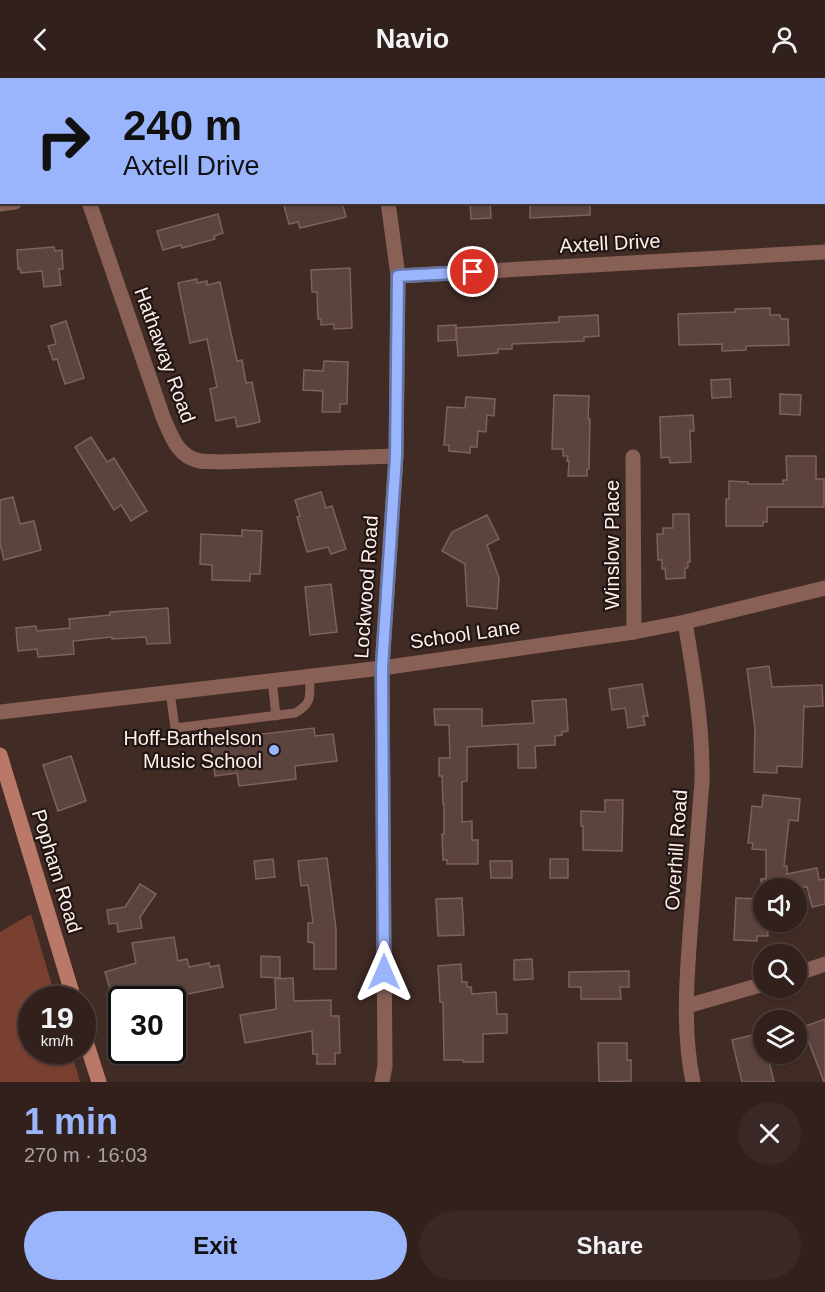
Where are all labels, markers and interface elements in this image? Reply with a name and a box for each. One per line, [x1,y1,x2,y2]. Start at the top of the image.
icon: back [24,23,57,56]
icon: person [768,23,801,56]
text: Navio [376,24,449,54]
icon: right [24,102,102,180]
text: 240 m [123,102,242,149]
text: Axtell Drive [123,151,260,181]
street label: Axtell Drive [559,229,661,257]
pin [447,246,498,297]
icon: arrive [456,255,489,288]
street label: Hathaway Road [130,284,200,426]
street label: Winslow Place [601,480,623,610]
street label: Lockwood Road [350,515,382,659]
street label: School Lane [408,615,522,653]
place label: Hoff-Barthelson Music School [123,727,262,772]
marker: Hoff-Barthelson Music School [267,743,281,757]
street label: Overhill Road [661,789,691,911]
street label: Popham Road [28,807,86,935]
map controls [753,878,807,1064]
button: sound [753,878,807,932]
position arrow [352,940,416,1004]
button: search [753,944,807,998]
speed limit sign: 30 [108,986,186,1064]
text: 19 [40,1001,74,1034]
button: layers [753,1010,807,1064]
text: km/h [41,1032,73,1049]
text: 1 min [24,1101,118,1142]
button: close [738,1102,801,1165]
text: 270 m · 16:03 [24,1144,147,1166]
button: Exit [24,1211,407,1280]
button: Share [419,1211,801,1280]

